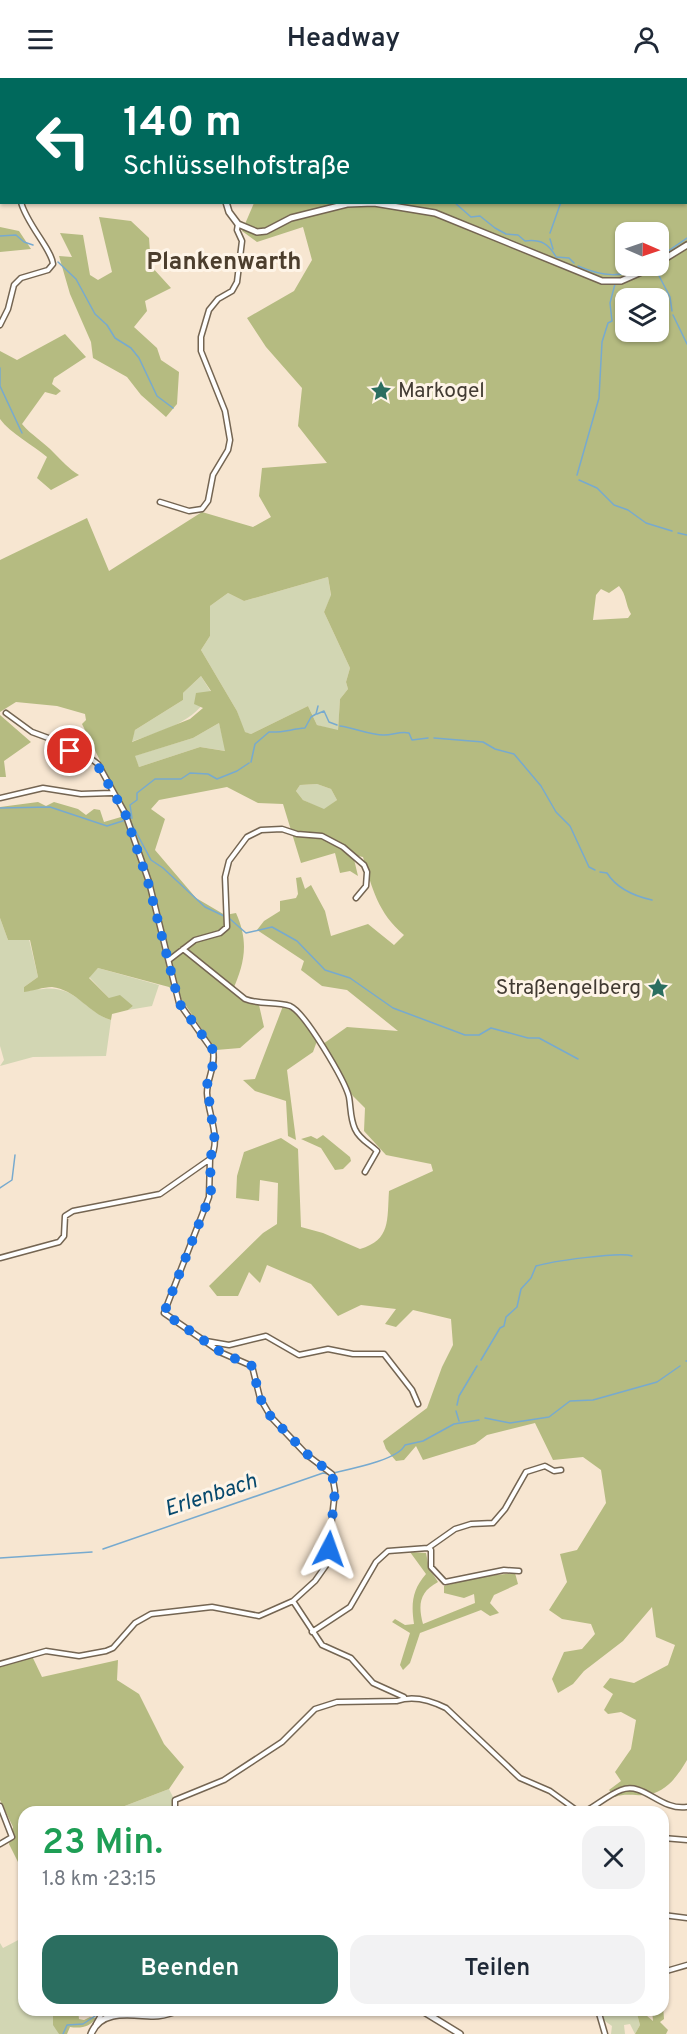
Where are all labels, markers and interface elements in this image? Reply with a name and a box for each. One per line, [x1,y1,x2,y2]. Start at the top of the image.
text: Headway [287,22,400,56]
icon: menu [24,23,57,56]
icon: person [630,23,663,56]
text: 140 m [123,98,242,151]
icon: left [24,102,102,180]
text: Schlüsselhofstraße [123,150,350,184]
north arrow [615,222,669,276]
map controls [615,222,669,342]
district label: Plankenwarth [147,248,301,278]
button: layers [615,288,669,342]
place label: Markogel [398,378,485,405]
place icon: Markogel [369,379,393,403]
pin [44,725,95,776]
icon: arrive [53,734,86,767]
place label: Straßengelberg [496,975,641,1002]
place icon: Straßengelberg [646,976,670,1000]
water label: Erlenbach [161,1468,261,1524]
position arrow [297,1517,361,1581]
text: 23 Min. [42,1821,163,1867]
button: close [582,1826,645,1889]
text: 1.8 km · 23:15 [42,1867,157,1893]
button: Beenden [42,1935,338,2004]
button: Teilen [350,1935,645,2004]

